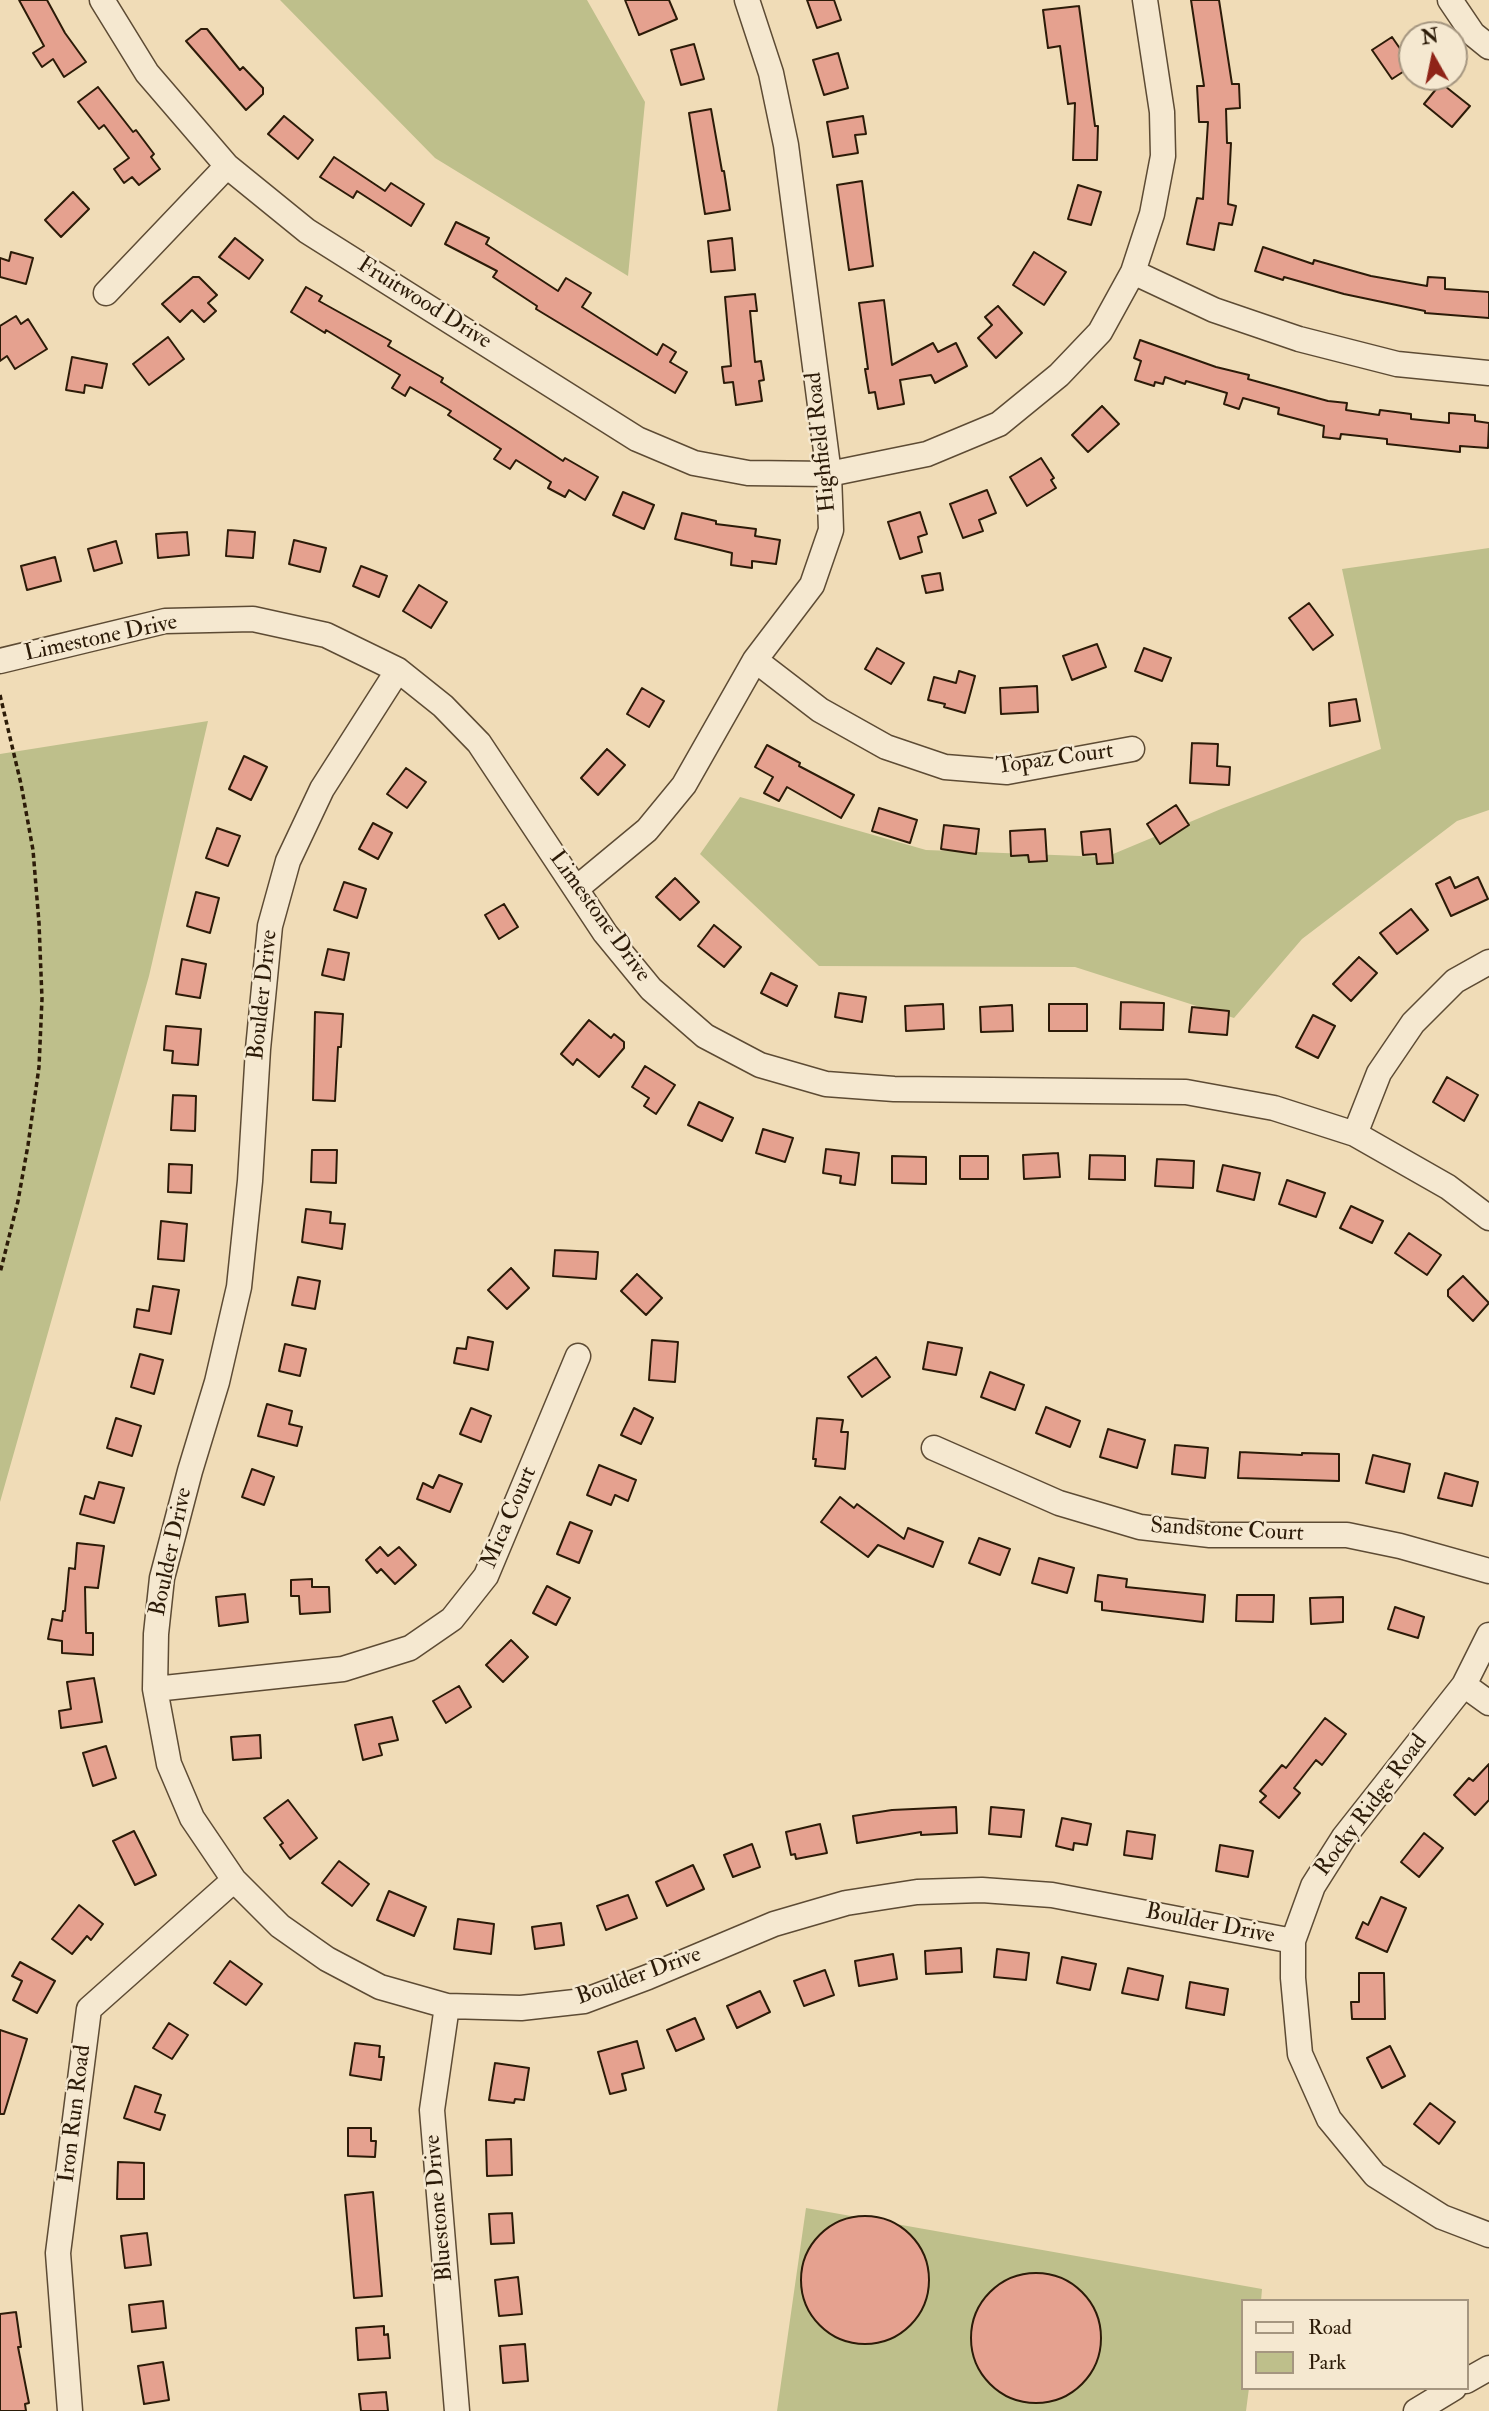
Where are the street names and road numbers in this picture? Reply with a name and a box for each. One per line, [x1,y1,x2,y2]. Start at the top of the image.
street label: Fruitwood Drive [352,252,496,356]
street label: Highfield Road [801,371,843,513]
street label: Limestone Drive [22,609,180,669]
street label: Topaz Court [995,738,1115,782]
street label: Limestone Drive [542,846,656,988]
street label: Boulder Drive [243,928,285,1062]
street label: Mica Court [476,1463,544,1573]
street label: Boulder Drive [145,1485,199,1619]
street label: Sandstone Court [1149,1513,1305,1549]
street label: Rocky Ridge Road [1310,1730,1434,1882]
street label: Boulder Drive [1143,1899,1277,1951]
street label: Boulder Drive [573,1942,705,2012]
street label: Iron Run Road [54,2044,98,2184]
street label: Bluestone Drive [420,2133,460,2283]

